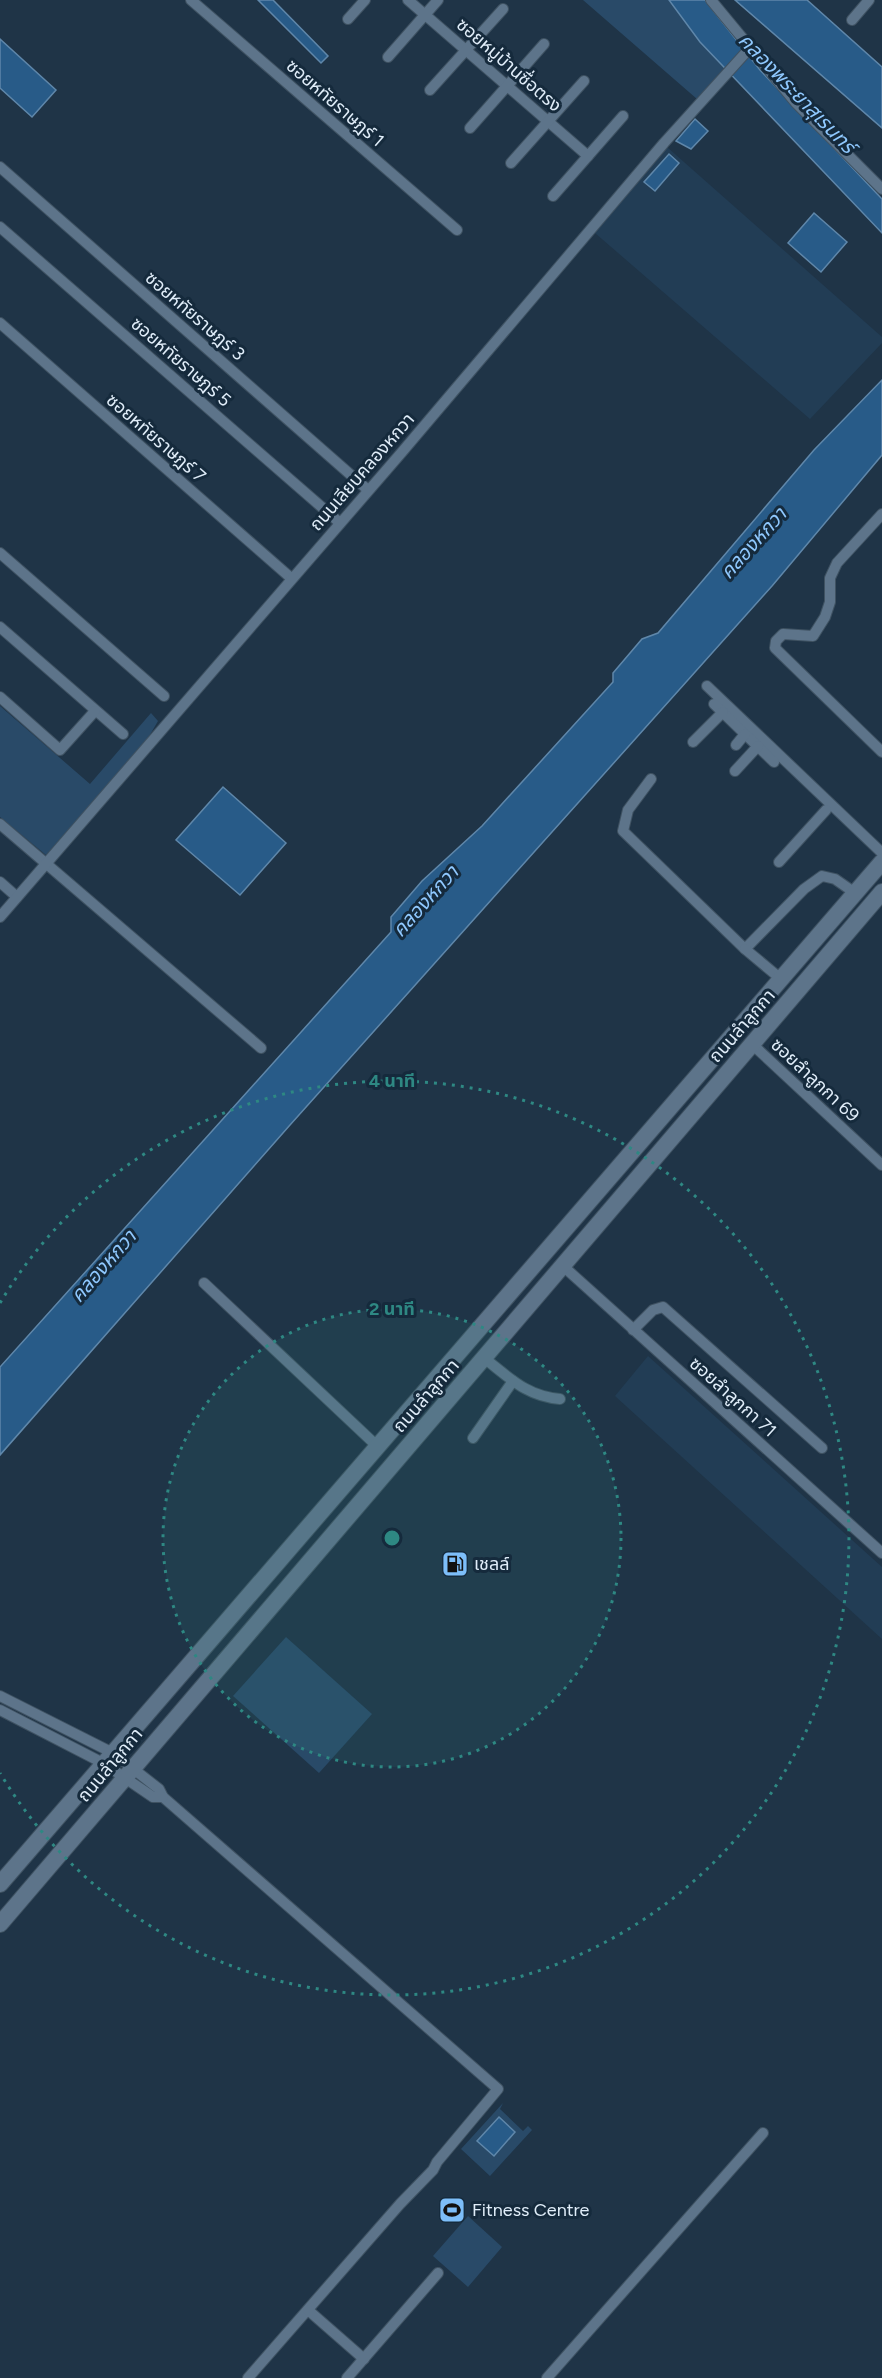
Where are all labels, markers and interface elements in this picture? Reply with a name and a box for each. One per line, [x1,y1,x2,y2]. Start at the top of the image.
street label: ซอยหมู่บ้านซื่อตรง [451,12,567,117]
water label: คลองพระยาสุเรนทร์ [733,28,864,162]
street label: ซอยหทัยราษฎร์ 1 [282,55,388,151]
street label: ซอยหทัยราษฎร์ 3 [141,267,249,365]
street label: ซอยหทัยราษฎร์ 5 [126,313,236,411]
street label: ซอยหทัยราษฎร์ 7 [102,389,210,487]
street label: ถนนเลียบคลองหกวา [305,409,419,535]
water label: คลองหกวา [715,502,792,584]
water label: คลองหกวา [387,860,464,942]
street label: ถนนลำลูกกา [704,985,780,1068]
street label: ซอยลำลูกกา 69 [766,1034,864,1127]
text: 4 นาที [369,1070,415,1092]
water label: คลองหกวา [65,1224,141,1307]
text: 2 นาที [369,1298,415,1320]
street label: ซอยลำลูกกา 71 [684,1352,781,1443]
street label: ถนนลำลูกกา [388,1355,464,1438]
centre of rings [382,1528,402,1548]
fuel station icon: เชลล์ [440,1549,470,1579]
place label: เชลล์ [474,1553,510,1575]
street label: ถนนลำลูกกา [73,1724,148,1807]
sports icon: Fitness Centre [437,2195,467,2225]
place label: Fitness Centre [472,2199,590,2221]

